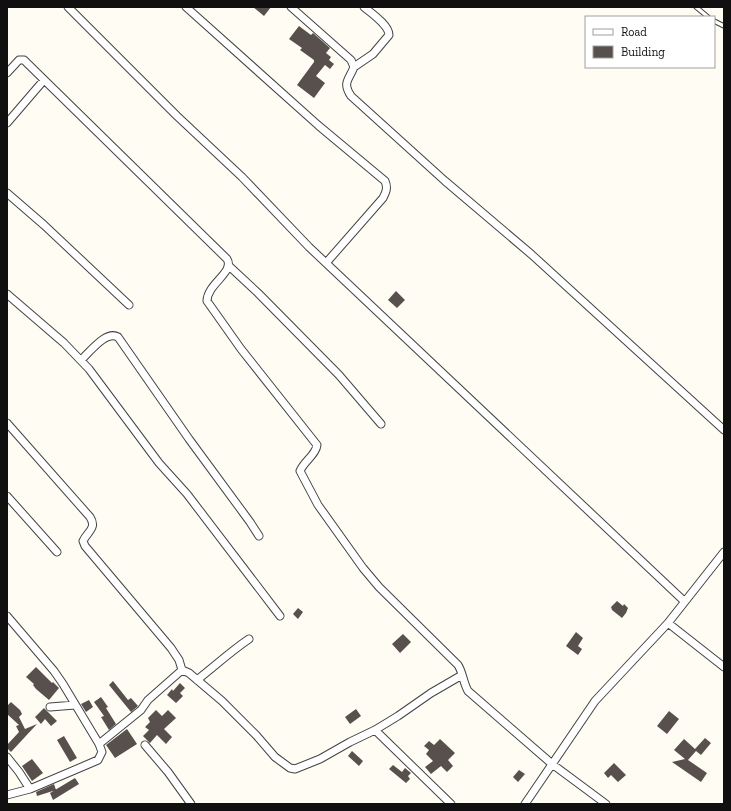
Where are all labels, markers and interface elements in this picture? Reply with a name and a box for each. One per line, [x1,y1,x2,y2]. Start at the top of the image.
legend [585,16,715,68]
text: Road [621,25,647,39]
text: Building [621,45,665,59]

